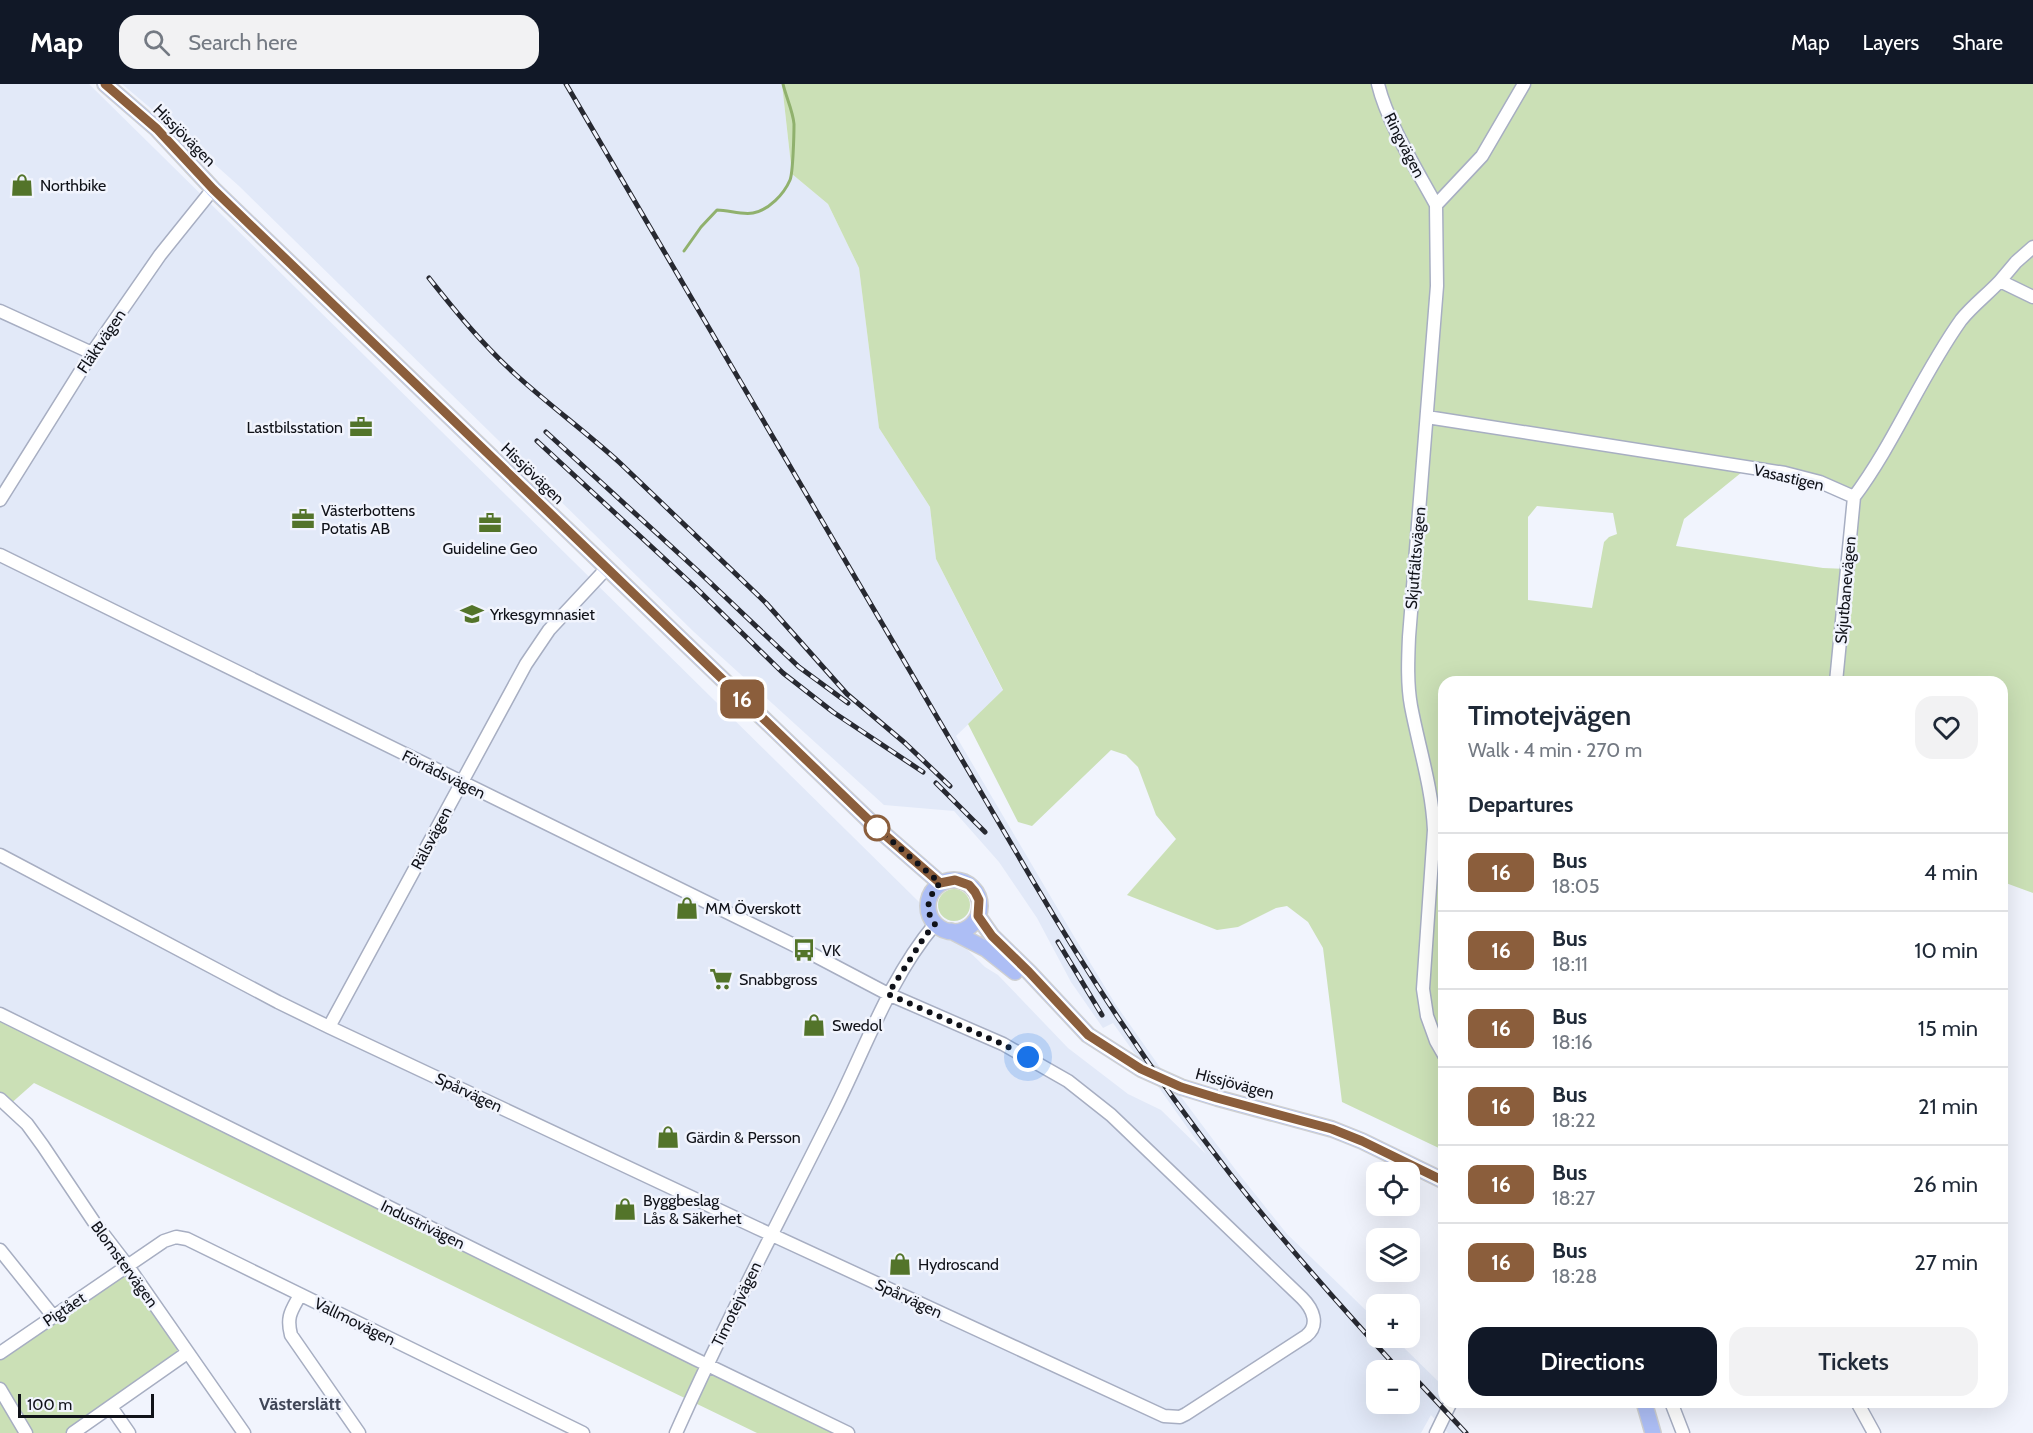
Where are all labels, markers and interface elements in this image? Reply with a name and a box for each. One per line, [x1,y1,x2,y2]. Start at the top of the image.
search box [119,15,539,69]
text: Map [30,25,83,59]
icon: search [140,26,173,59]
text: Search here [188,29,297,56]
text: Map [1791,30,1830,55]
text: Layers [1863,30,1919,55]
text: Share [1952,30,2003,55]
street label: Hissjövägen [150,100,220,171]
street label: Ringvägen [1380,110,1429,181]
shop icon: Northbike [9,172,35,198]
place label: Northbike [40,176,106,195]
street label: Fläktvägen [73,306,130,377]
office icon: Lastbilsstation [348,414,374,440]
place label: Lastbilsstation [247,418,343,437]
street label: Hissjövägen [497,439,568,508]
street label: Vasastigen [1752,460,1826,495]
place label: Västerbottens Potatis AB [321,501,415,538]
office icon: Västerbottens Potatis AB [290,506,316,532]
street label: Skjutfältsvägen [1402,506,1429,610]
office icon: Guideline Geo [477,510,503,536]
street label: Skjutbanevägen [1831,535,1860,645]
place label: Guideline Geo [442,539,538,558]
school or university icon: Yrkesgymnasiet [459,601,485,627]
place label: Yrkesgymnasiet [489,605,596,624]
line badge: 16 [715,680,769,718]
text: 16 [732,687,752,712]
button: heart [1915,696,1978,759]
text: Timotejvägen [1468,698,1631,732]
text: Walk · 4 min · 270 m [1468,738,1642,762]
street label: Förrådsvägen [399,746,489,803]
text: Departures [1468,791,1573,818]
street label: Rälsvägen [407,804,456,873]
unlabelled marker [864,815,890,841]
text: Bus [1552,847,1587,874]
text: 4 min [1924,859,1978,886]
text: 16 [1491,860,1511,885]
text: 18:05 [1552,874,1600,898]
shop icon: MM Överskott [674,895,700,921]
place label: MM Överskott [705,899,801,918]
text: Bus [1552,925,1587,952]
bus stop icon: VK [791,937,817,963]
text: 10 min [1914,937,1978,964]
text: 16 [1491,938,1511,963]
place label: VK [822,941,841,960]
text: 18:11 [1552,952,1588,976]
supermarket icon: Snabbgross [708,966,734,992]
place label: Snabbgross [739,970,818,989]
text: Bus [1552,1003,1587,1030]
shop icon: Swedol [801,1012,827,1038]
text: 15 min [1918,1015,1978,1042]
place label: Swedol [832,1016,883,1035]
text: 16 [1491,1016,1511,1041]
text: 18:16 [1552,1030,1593,1054]
your location [1013,1042,1043,1072]
street label: Hissjövägen [1194,1064,1276,1103]
street label: Spårvägen [432,1069,505,1116]
text: Bus [1552,1081,1587,1108]
text: 21 min [1918,1093,1978,1120]
text: 16 [1491,1094,1511,1119]
text: 18:22 [1552,1108,1596,1132]
shop icon: Gärdin & Persson [655,1124,681,1150]
place label: Gärdin & Persson [686,1128,801,1147]
text: Bus [1552,1159,1587,1186]
map controls [1366,1162,1420,1414]
button: locate [1366,1162,1420,1216]
text: 26 min [1913,1171,1978,1198]
text: 16 [1491,1172,1511,1197]
text: 18:27 [1552,1186,1595,1210]
place label: Byggbeslag Lås & Säkerhet [643,1191,742,1228]
street label: Industrivägen [378,1196,468,1253]
shop icon: Byggbeslag Lås & Säkerhet [612,1196,638,1222]
street label: Blomstervägen [87,1218,162,1311]
button: layers [1366,1228,1420,1282]
text: Bus [1552,1237,1587,1264]
text: 27 min [1914,1249,1978,1276]
text: 16 [1491,1250,1511,1275]
shop icon: Hydroscand [887,1251,913,1277]
place label: Hydroscand [918,1255,999,1274]
street label: Timotejvägen [708,1259,765,1350]
text: 18:28 [1552,1264,1597,1288]
street label: Spårvägen [872,1275,945,1322]
street label: Pigtået [39,1288,90,1330]
street label: Vallmovägen [311,1294,398,1349]
button: + [1366,1294,1420,1348]
button: Directions [1468,1327,1717,1396]
button: Tickets [1729,1327,1978,1396]
button: − [1366,1360,1420,1414]
scale bar [18,1391,154,1418]
district label: Västerslätt [259,1393,341,1415]
text: 100 m [27,1395,72,1414]

